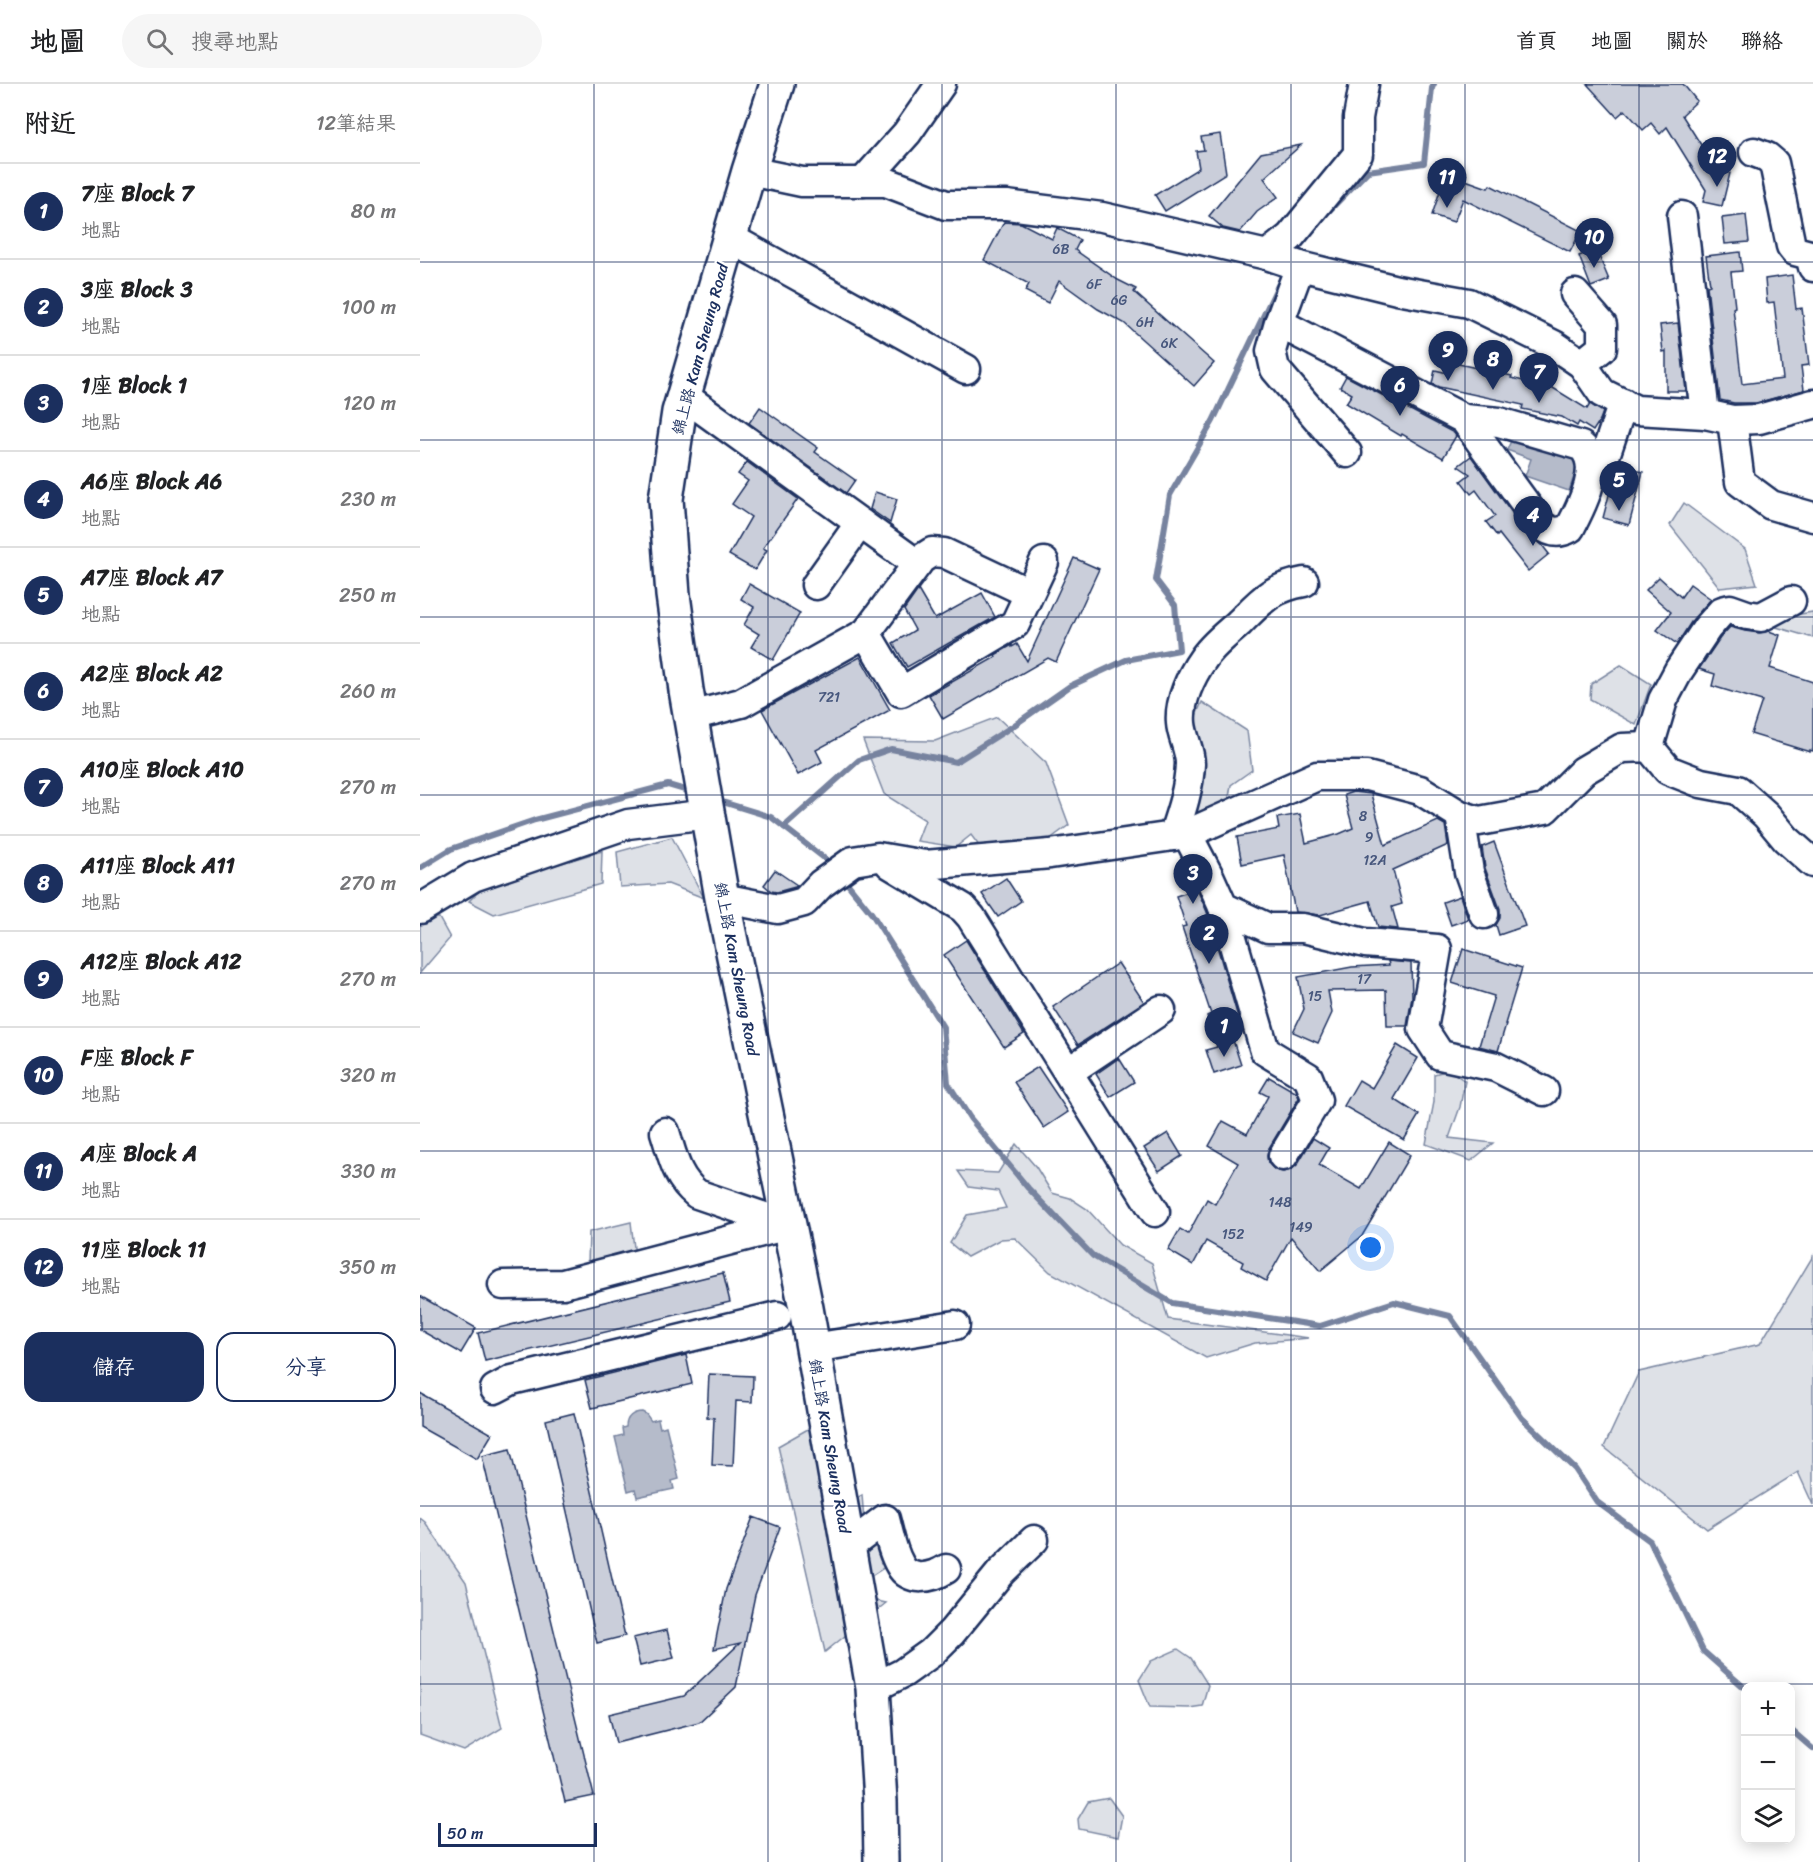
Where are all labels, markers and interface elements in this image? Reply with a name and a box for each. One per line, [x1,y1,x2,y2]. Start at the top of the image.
search box [122,14,542,68]
text: 地圖 [30,17,86,66]
text: 搜尋地點 [191,22,279,61]
text: 首頁 [1516,22,1558,60]
text: 地圖 [1591,22,1633,60]
text: 關於 [1666,22,1708,60]
text: 聯絡 [1741,22,1783,60]
icon: search [143,25,176,58]
text: 附近 [24,100,76,146]
text: 12筆結果 [316,106,396,141]
pin: 12 [1698,138,1736,187]
pin: 11 [1428,158,1466,208]
text: 7座 Block 7 [81,174,194,213]
text: 1 [39,194,48,229]
text: 80 m [351,194,396,229]
text: 地點 [81,213,121,248]
pin: 10 [1574,218,1614,268]
house number: 6B [1053,237,1070,262]
street label: 錦上路 Kam Sheung Road [663,258,737,438]
text: 3座 Block 3 [81,270,193,309]
house number: 6F [1086,272,1103,297]
house number: 6G [1111,288,1128,313]
text: 2 [38,290,49,325]
text: 100 m [342,290,396,325]
text: 地點 [81,309,121,344]
house number: 6H [1136,310,1154,335]
house number: 6K [1161,331,1179,356]
pin: 9 [1428,332,1468,381]
pin: 8 [1474,340,1512,390]
pin: 7 [1520,354,1558,403]
text: 1座 Block 1 [81,366,187,405]
pin: 6 [1380,366,1420,416]
text: 3 [38,386,49,421]
text: 120 m [343,386,396,421]
text: 地點 [81,405,121,440]
text: A6座 Block A6 [81,462,222,501]
pin: 5 [1600,462,1638,511]
text: 4 [37,482,50,517]
text: 230 m [340,482,396,517]
pin: 4 [1514,496,1552,546]
text: 地點 [81,501,121,536]
text: A7座 Block A7 [81,558,222,597]
text: 5 [37,578,50,613]
text: 250 m [339,578,396,613]
text: 地點 [81,597,121,632]
text: A2座 Block A2 [81,654,223,693]
text: 6 [38,674,49,709]
text: 260 m [340,674,396,709]
house number: 721 [818,685,840,710]
text: 地點 [81,693,121,728]
text: A10座 Block A10 [81,750,244,789]
text: 7 [38,770,49,805]
text: 270 m [340,770,396,805]
text: 地點 [81,789,121,824]
house number: 8 [1359,804,1368,829]
house number: 9 [1365,825,1374,850]
text: A11座 Block A11 [81,846,235,885]
house number: 12A [1363,848,1387,873]
pin: 3 [1174,854,1212,904]
text: 8 [37,866,50,901]
text: 270 m [340,866,396,901]
street label: 錦上路 Kam Sheung Road [706,879,768,1060]
text: 地點 [81,885,121,920]
pin: 2 [1190,914,1228,964]
text: A12座 Block A12 [81,942,242,981]
text: 9 [37,962,50,997]
text: 270 m [340,962,396,997]
house number: 17 [1357,967,1372,992]
text: 地點 [81,981,121,1016]
house number: 15 [1308,984,1323,1009]
pin: 1 [1204,1008,1244,1057]
text: F座 Block F [81,1038,192,1077]
text: 10 [33,1058,54,1093]
text: 320 m [340,1058,396,1093]
text: 地點 [81,1077,121,1112]
text: A座 Block A [81,1134,197,1173]
text: 11 [35,1154,52,1189]
text: 330 m [341,1154,396,1189]
text: 地點 [81,1173,121,1208]
house number: 148 [1268,1190,1292,1215]
house number: 149 [1289,1215,1313,1240]
house number: 152 [1222,1222,1244,1247]
text: 11座 Block 11 [81,1230,206,1269]
your location [1356,1233,1385,1262]
text: 12 [33,1250,54,1285]
text: 350 m [340,1250,396,1285]
text: 地點 [81,1269,121,1304]
button: 儲存 [24,1332,204,1402]
button: 分享 [216,1332,396,1402]
street label: 錦上路 Kam Sheung Road [800,1356,860,1537]
map controls [1741,1682,1795,1844]
button: + [1741,1682,1795,1736]
button: − [1741,1736,1795,1790]
button: layers [1741,1790,1795,1844]
text: 50 m [447,1819,483,1848]
scale bar [438,1820,597,1848]

